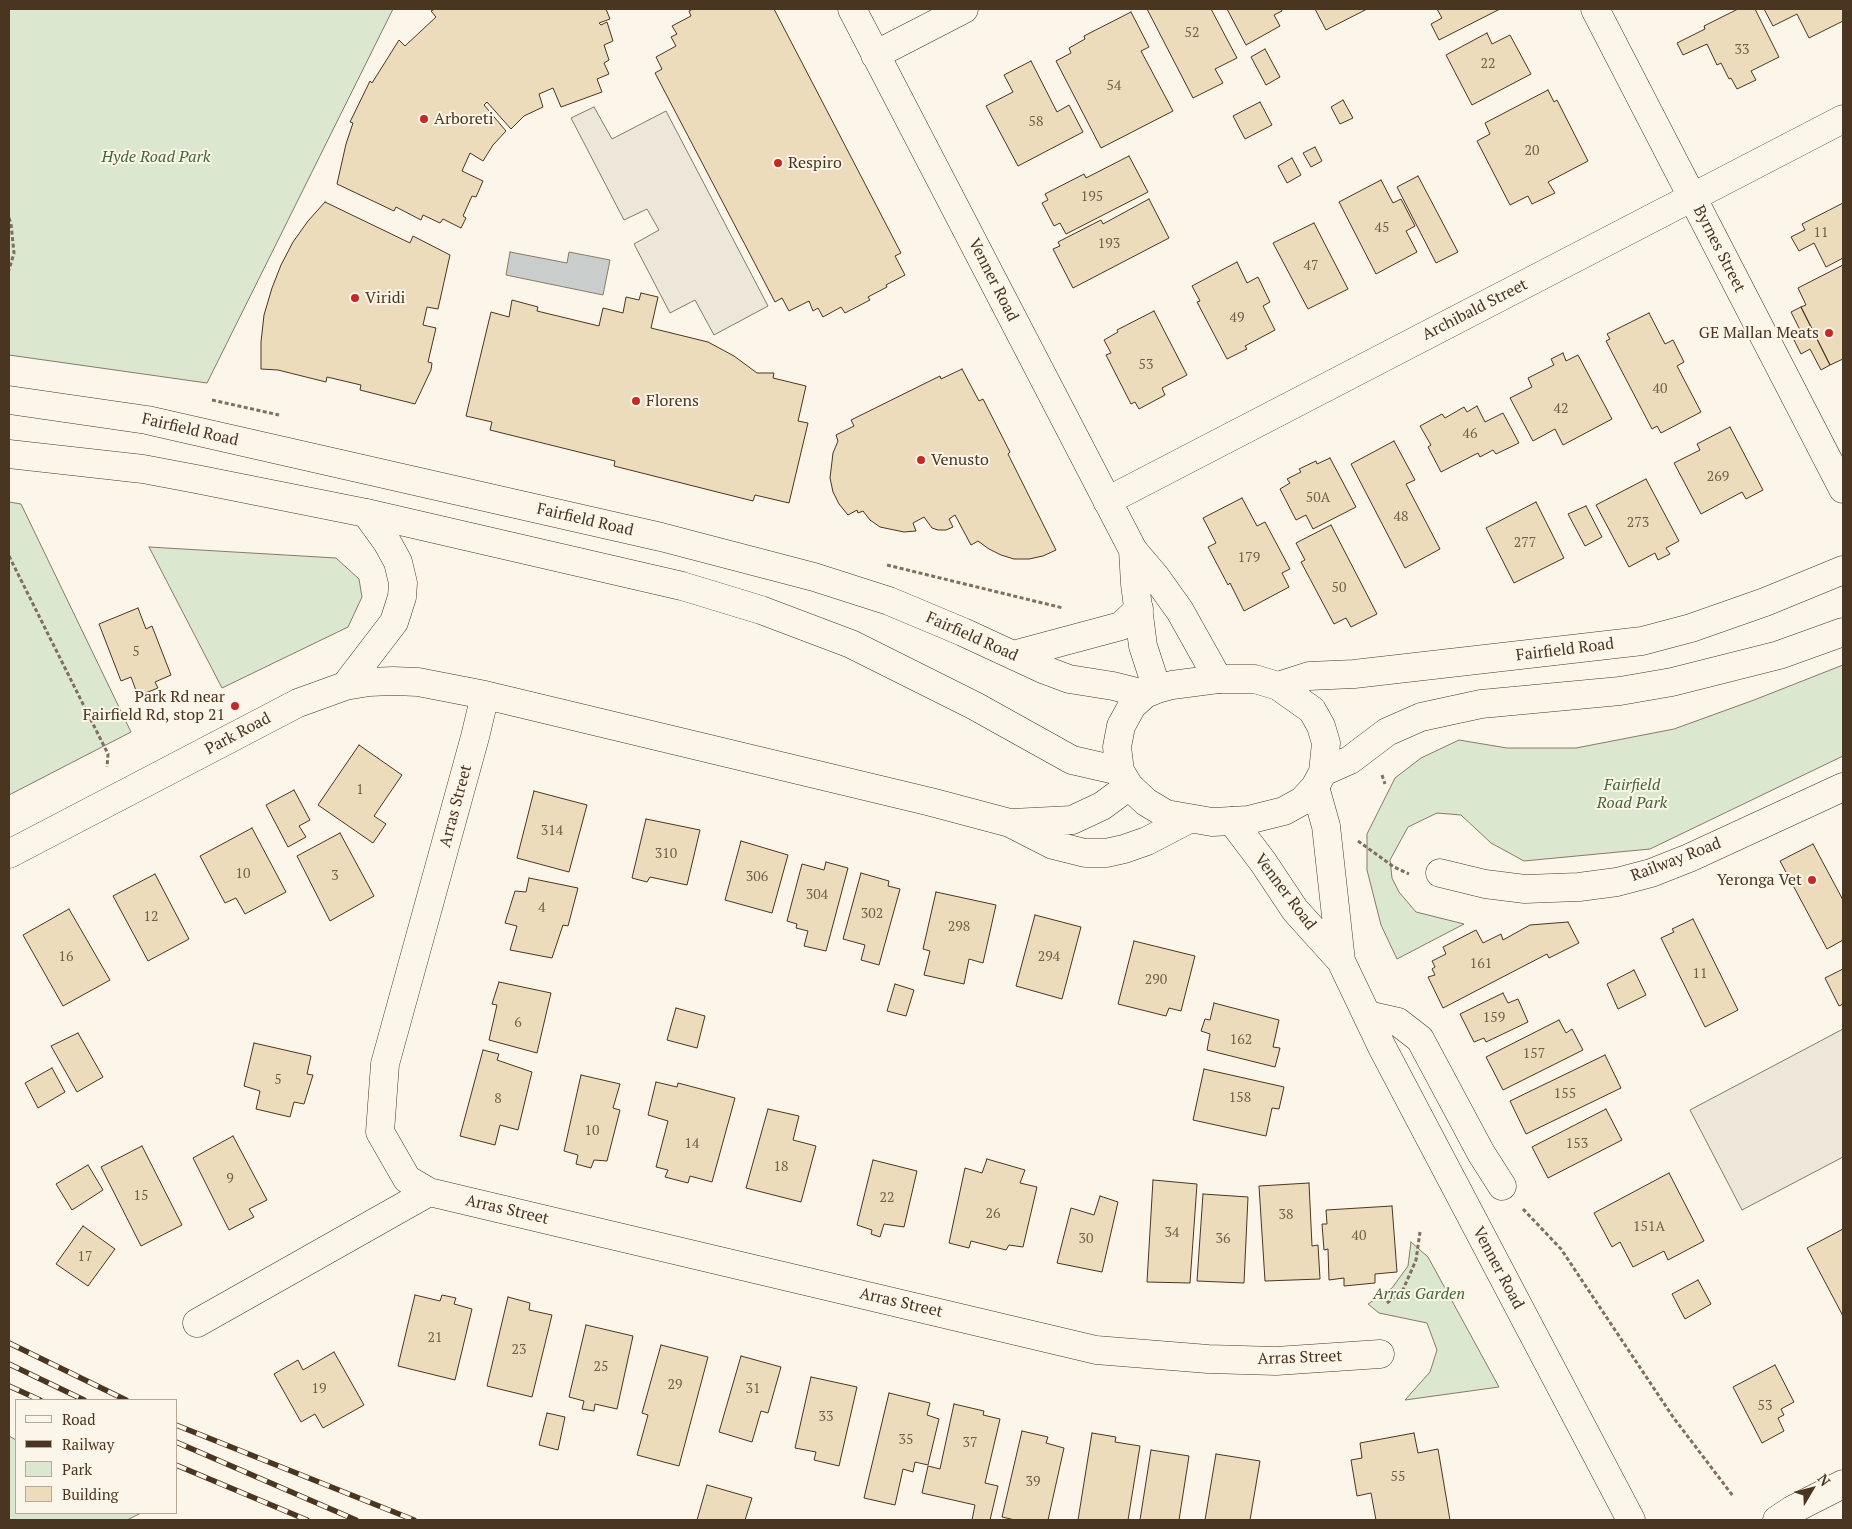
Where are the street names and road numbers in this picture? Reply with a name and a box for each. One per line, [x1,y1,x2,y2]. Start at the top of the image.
street label: Byrnes Street [1689,202,1749,296]
street label: Venner Road [964,235,1022,325]
street label: Archibald Street [1419,275,1531,345]
street label: Fairfield Road [140,410,240,450]
street label: Fairfield Road [535,500,635,540]
street label: Fairfield Road [923,608,1021,666]
street label: Fairfield Road [1515,634,1615,666]
street label: Park Road [202,709,274,759]
street label: Arras Street [436,763,476,849]
street label: Railway Road [1628,834,1724,886]
street label: Venner Road [1250,850,1320,934]
street label: Arras Street [464,1191,550,1229]
street label: Venner Road [1468,1224,1528,1312]
street label: Arras Street [858,1284,944,1322]
street label: Arras Street [1257,1347,1343,1369]

